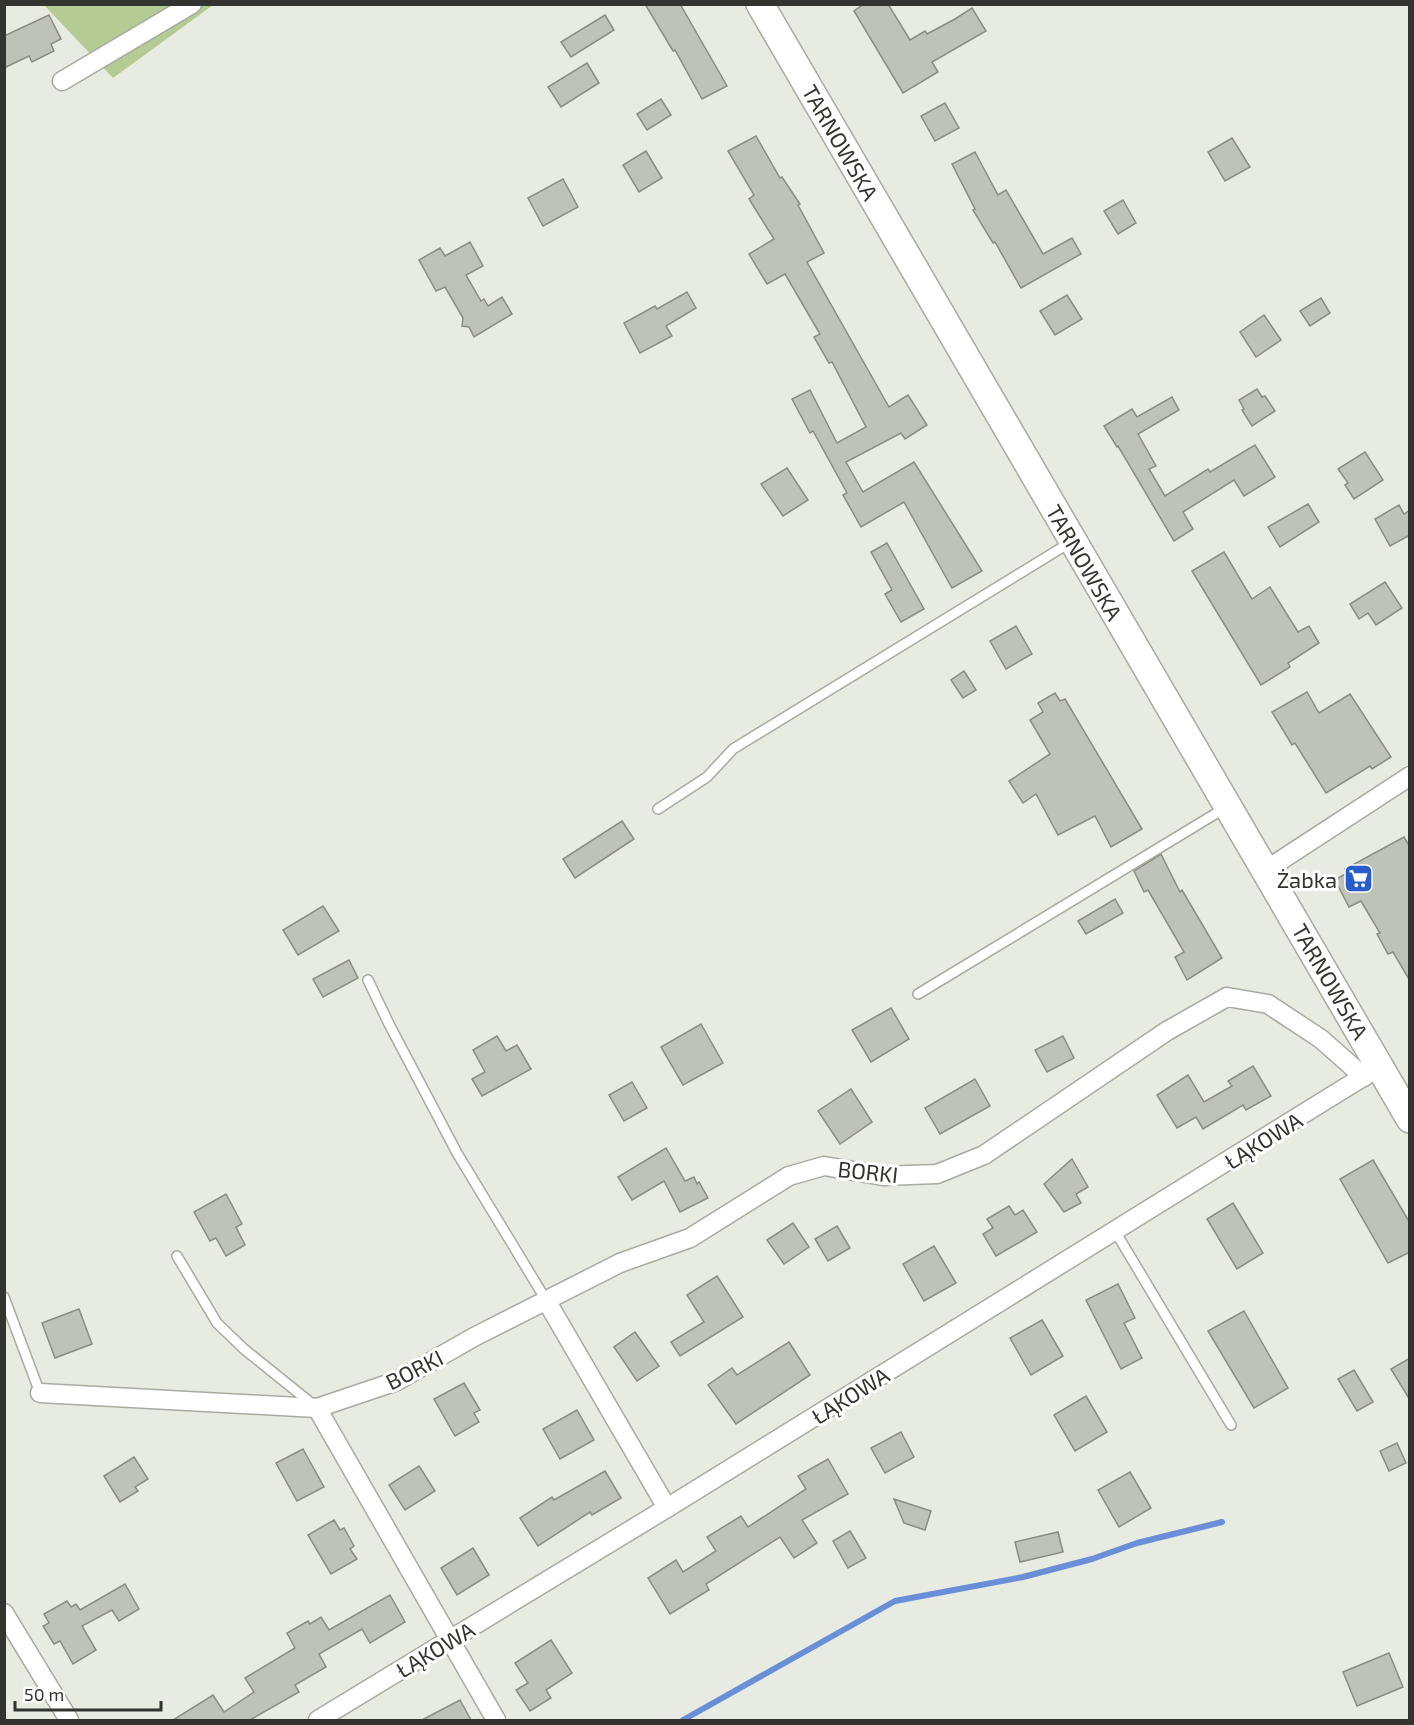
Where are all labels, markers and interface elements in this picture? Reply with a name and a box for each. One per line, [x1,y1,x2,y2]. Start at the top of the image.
street label: TARNOWSKA [798,80,885,205]
street label: TARNOWSKA [1042,500,1129,625]
supermarket icon: Żabka [1342,863,1374,895]
place label: Żabka [1277,866,1337,892]
street label: TARNOWSKA [1288,919,1375,1044]
street label: ŁĄKOWA [1219,1106,1307,1174]
street label: BORKI [836,1155,900,1187]
street label: BORKI [381,1344,447,1394]
street label: ŁĄKOWA [806,1361,894,1429]
street label: ŁĄKOWA [391,1615,479,1682]
scale bar [15,1674,160,1712]
text: 50 m [24,1683,64,1705]

